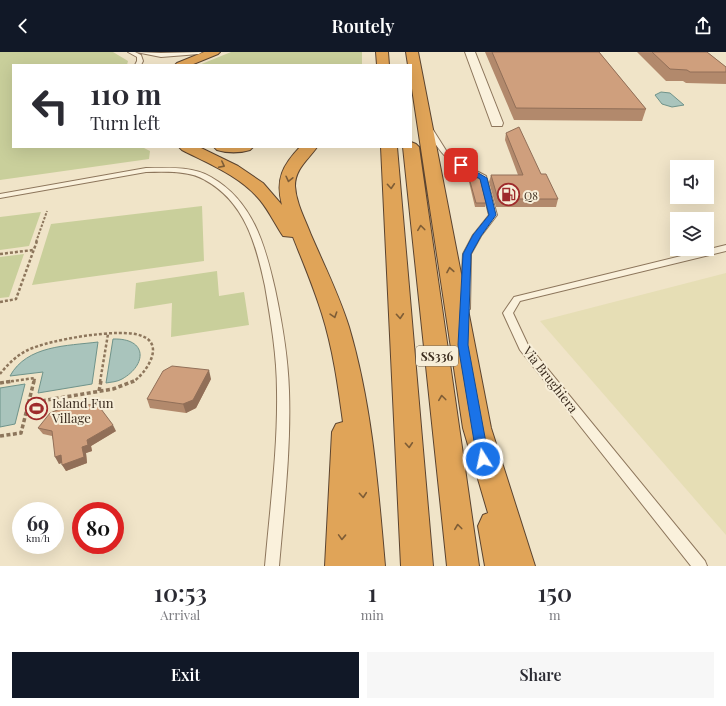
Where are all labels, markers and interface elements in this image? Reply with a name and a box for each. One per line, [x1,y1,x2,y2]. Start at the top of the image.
text: Routely [331,14,395,38]
icon: back [12,15,34,37]
icon: share [692,15,714,37]
text: 110 m [90,75,161,112]
icon: left [24,80,76,132]
text: Turn left [90,111,160,135]
pin [444,148,478,182]
icon: arrive [450,154,472,176]
one-way arrow [218,160,225,167]
map controls [670,160,714,256]
button: sound [670,160,714,204]
one-way arrow [285,175,294,182]
fuel station icon: Q8 [496,182,522,208]
one-way arrow [387,183,396,189]
place label: Q8 [524,188,538,203]
button: layers [670,212,714,256]
one-way arrow [416,225,425,231]
one-way arrow [446,266,455,273]
one-way arrow [329,312,338,319]
one-way arrow [396,313,405,319]
street label: Via Brughiera [519,342,583,416]
road number: SS336 [416,346,458,366]
place label: Island Fun Village [51,394,114,426]
one-way arrow [438,395,447,401]
sports icon: Island Fun Village [24,396,50,422]
position arrow [462,438,504,480]
one-way arrow [405,442,414,448]
one-way arrow [358,492,367,498]
speed limit sign: 80 [72,502,124,554]
text: 69 [27,509,49,536]
one-way arrow [454,524,463,530]
text: km/h [26,531,50,545]
one-way arrow [338,534,346,540]
text: 10:53 [154,576,207,608]
text: 1 [368,576,377,608]
text: 150 [538,576,572,608]
text: Arrival [160,606,200,623]
text: min [361,606,384,623]
text: m [549,606,561,623]
button: Exit [12,652,359,698]
button: Share [367,652,714,698]

